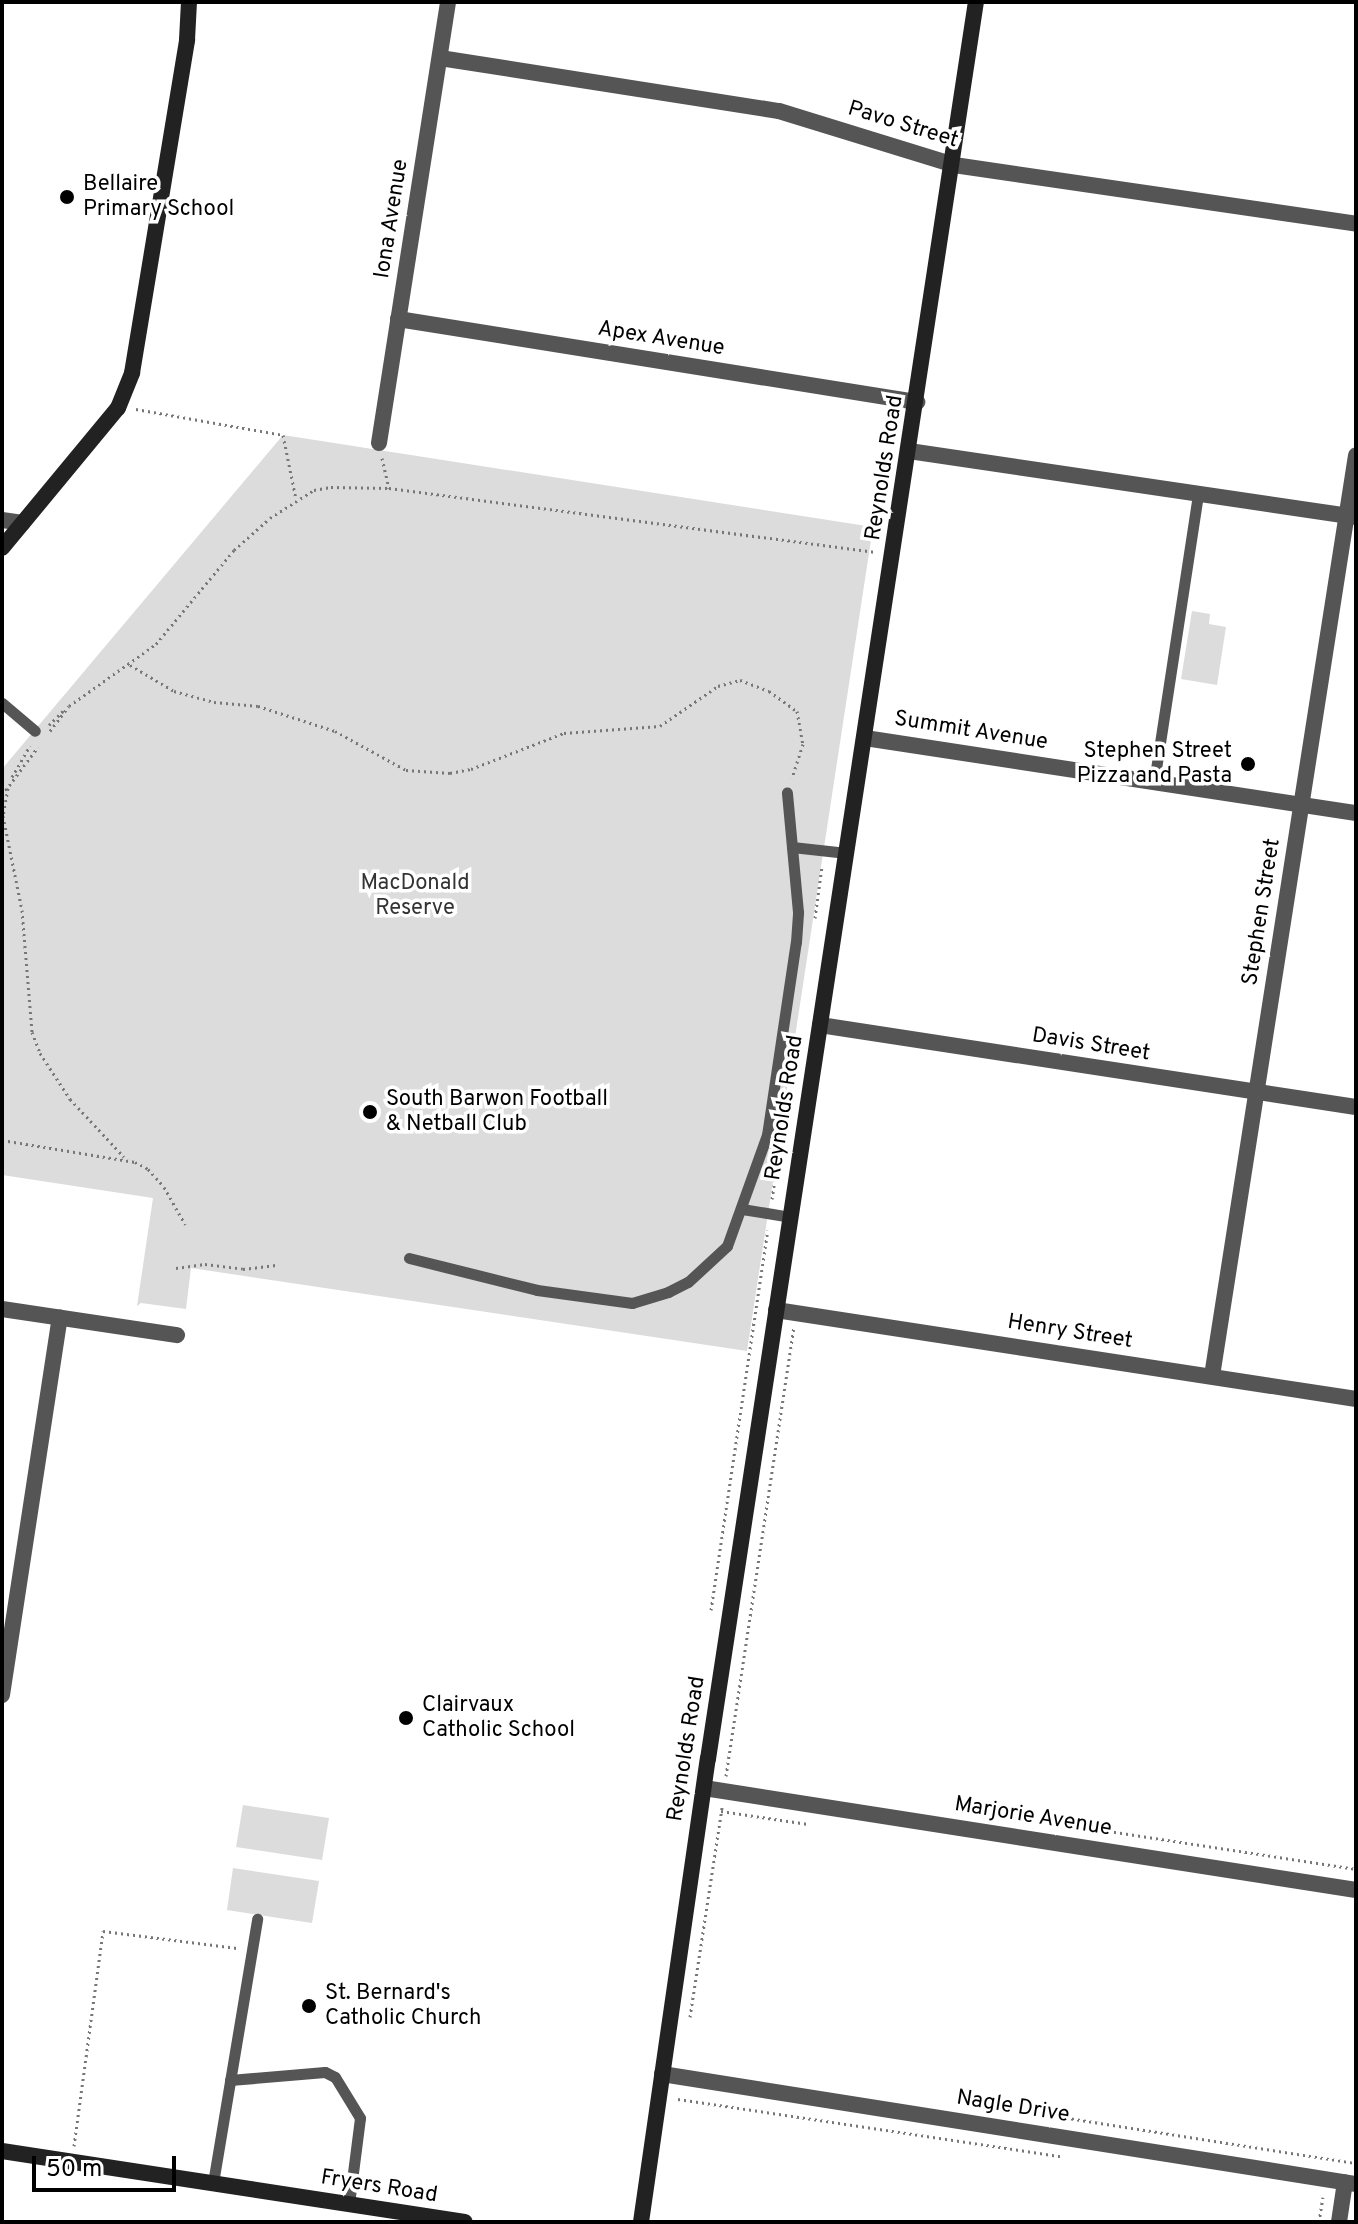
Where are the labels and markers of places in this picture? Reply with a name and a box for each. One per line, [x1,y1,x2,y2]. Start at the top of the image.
place label: Bellaire Primary School [83,171,234,222]
marker: Bellaire Primary School [58,188,76,206]
place label: Stephen Street Pizza and Pasta [1077,738,1232,790]
marker: Stephen Street Pizza and Pasta [1239,755,1257,773]
place label: South Barwon Football & Netball Club [386,1086,608,1138]
marker: South Barwon Football & Netball Club [361,1103,379,1121]
place label: Clairvaux Catholic School [422,1692,575,1744]
marker: Clairvaux Catholic School [397,1709,415,1727]
place label: St. Bernard's Catholic Church [325,1980,481,2032]
marker: St. Bernard's Catholic Church [300,1997,318,2015]

